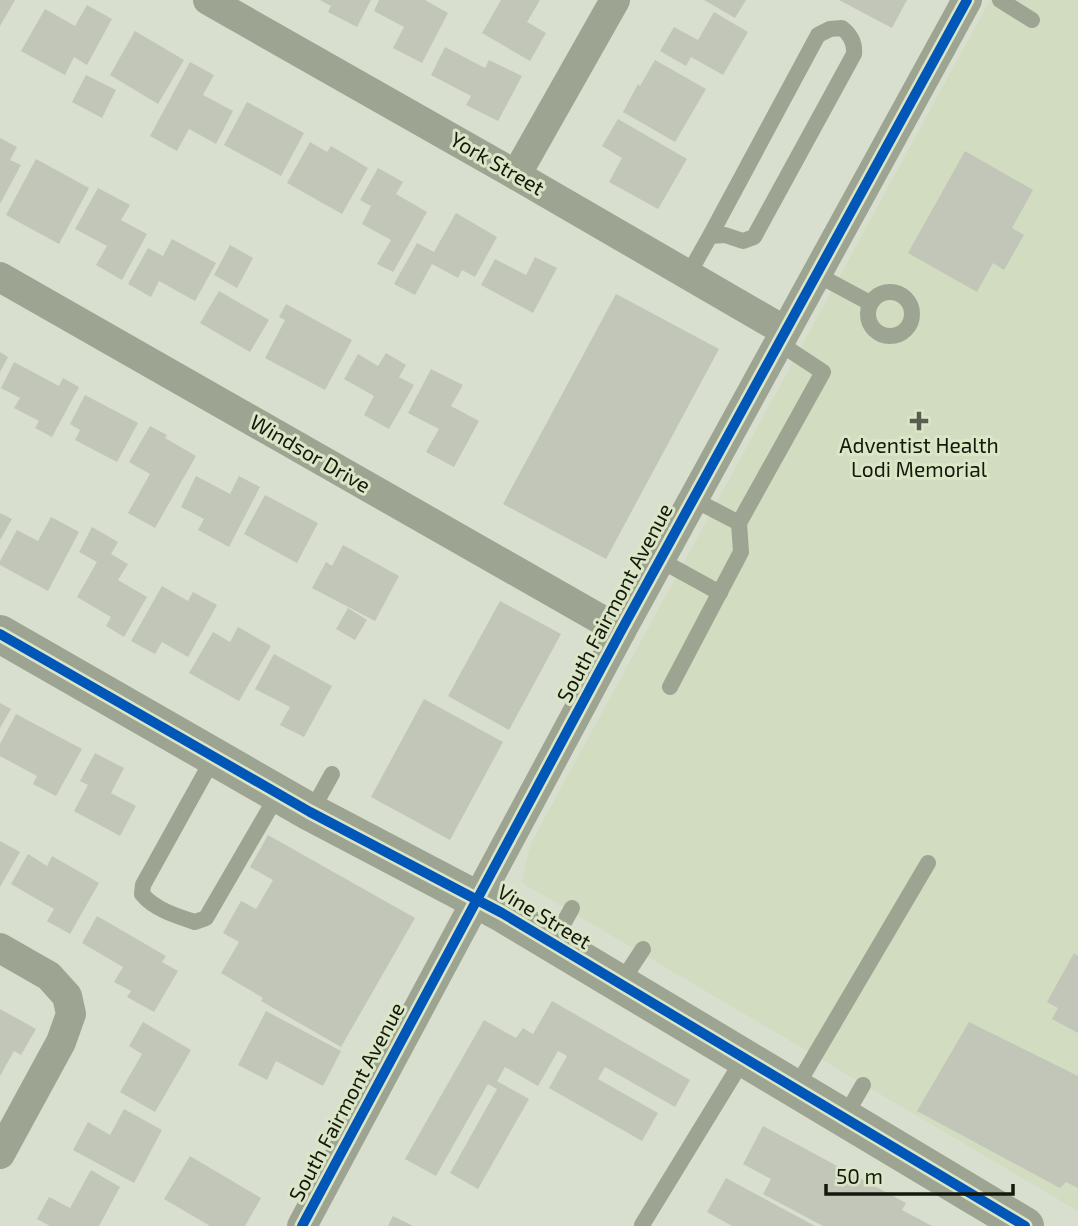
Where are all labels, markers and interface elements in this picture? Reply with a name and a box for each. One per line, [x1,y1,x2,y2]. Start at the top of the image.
street label: York Street [446,126,549,200]
street label: Windsor Drive [246,408,375,497]
marker: Adventist Health Lodi Memorial [909,411,929,431]
place label: Adventist Health Lodi Memorial [839,432,999,481]
street label: South Fairmont Avenue [551,499,677,706]
street label: Vine Street [494,878,596,953]
street label: South Fairmont Avenue [283,998,409,1205]
scale bar [826,1152,1013,1196]
text: 50 m [836,1163,883,1188]

